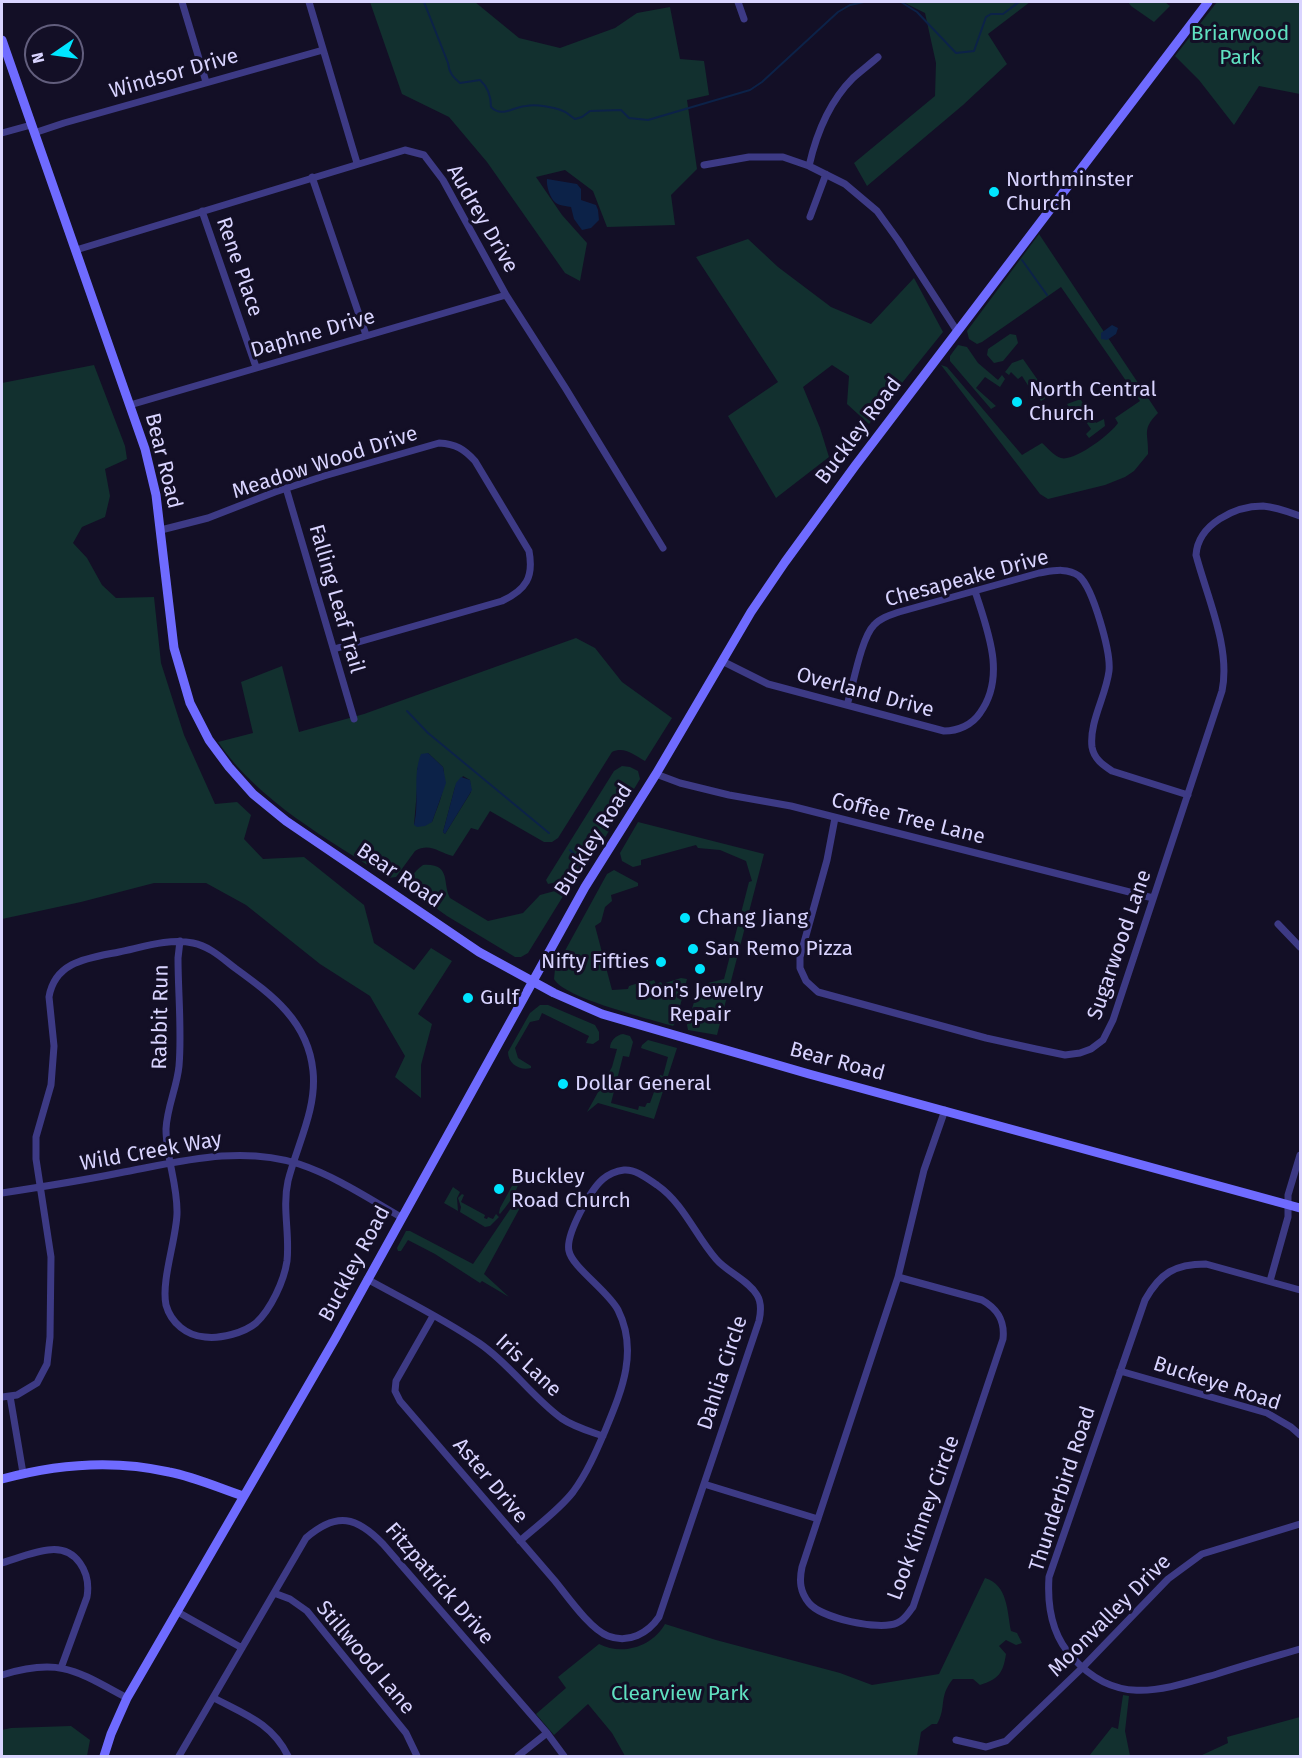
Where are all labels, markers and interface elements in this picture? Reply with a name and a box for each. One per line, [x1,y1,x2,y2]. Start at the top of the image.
park label: Briarwood Park [1191,21,1289,71]
north arrow [24,24,84,84]
street label: Windsor Drive [107,44,241,104]
text: N [27,50,48,65]
street label: Audrey Drive [441,160,523,278]
place label: Northminster Church [1006,167,1133,217]
marker: Northminster Church [987,185,1001,199]
street label: Rene Place [210,214,268,320]
street label: Daphne Drive [248,304,378,364]
street label: Buckley Road [811,372,907,490]
place label: North Central Church [1029,377,1157,427]
marker: North Central Church [1010,395,1024,409]
street label: Bear Road [139,411,187,511]
street label: Meadow Wood Drive [229,421,421,505]
street label: Falling Leaf Trail [303,522,369,676]
street label: Chesapeake Drive [882,545,1052,613]
street label: Overland Drive [793,663,937,723]
street label: Buckley Road [550,779,638,901]
street label: Coffee Tree Lane [829,788,987,850]
street label: Bear Road [352,838,446,914]
street label: Sugarwood Lane [1083,867,1157,1023]
place label: Chang Jiang [697,905,808,931]
marker: Chang Jiang [678,911,692,925]
place label: San Remo Pizza [705,936,853,962]
marker: San Remo Pizza [686,942,700,956]
place label: Nifty Fifties [541,949,649,975]
marker: Nifty Fifties [654,955,668,969]
marker: Don's Jewelry Repair [693,962,707,976]
street label: Rabbit Run [147,964,175,1070]
place label: Don's Jewelry Repair [637,978,763,1028]
place label: Gulf [480,985,519,1011]
marker: Gulf [461,991,475,1005]
street label: Bear Road [787,1037,887,1087]
place label: Dollar General [575,1071,711,1097]
marker: Dollar General [556,1077,570,1091]
street label: Wild Creek Way [78,1127,224,1177]
place label: Buckley Road Church [511,1164,631,1214]
marker: Buckley Road Church [492,1182,506,1196]
street label: Buckley Road [314,1202,396,1326]
street label: Dahlia Circle [693,1313,753,1433]
street label: Iris Lane [490,1329,566,1403]
street label: Buckeye Road [1150,1352,1284,1416]
street label: Thunderbird Road [1024,1403,1102,1575]
street label: Look Kinney Circle [882,1432,966,1604]
street label: Aster Drive [447,1433,533,1529]
street label: Fitzpatrick Drive [379,1518,499,1650]
street label: Moonvalley Drive [1043,1549,1177,1683]
street label: Stillwood Lane [310,1596,420,1720]
park label: Clearview Park [611,1681,749,1707]

